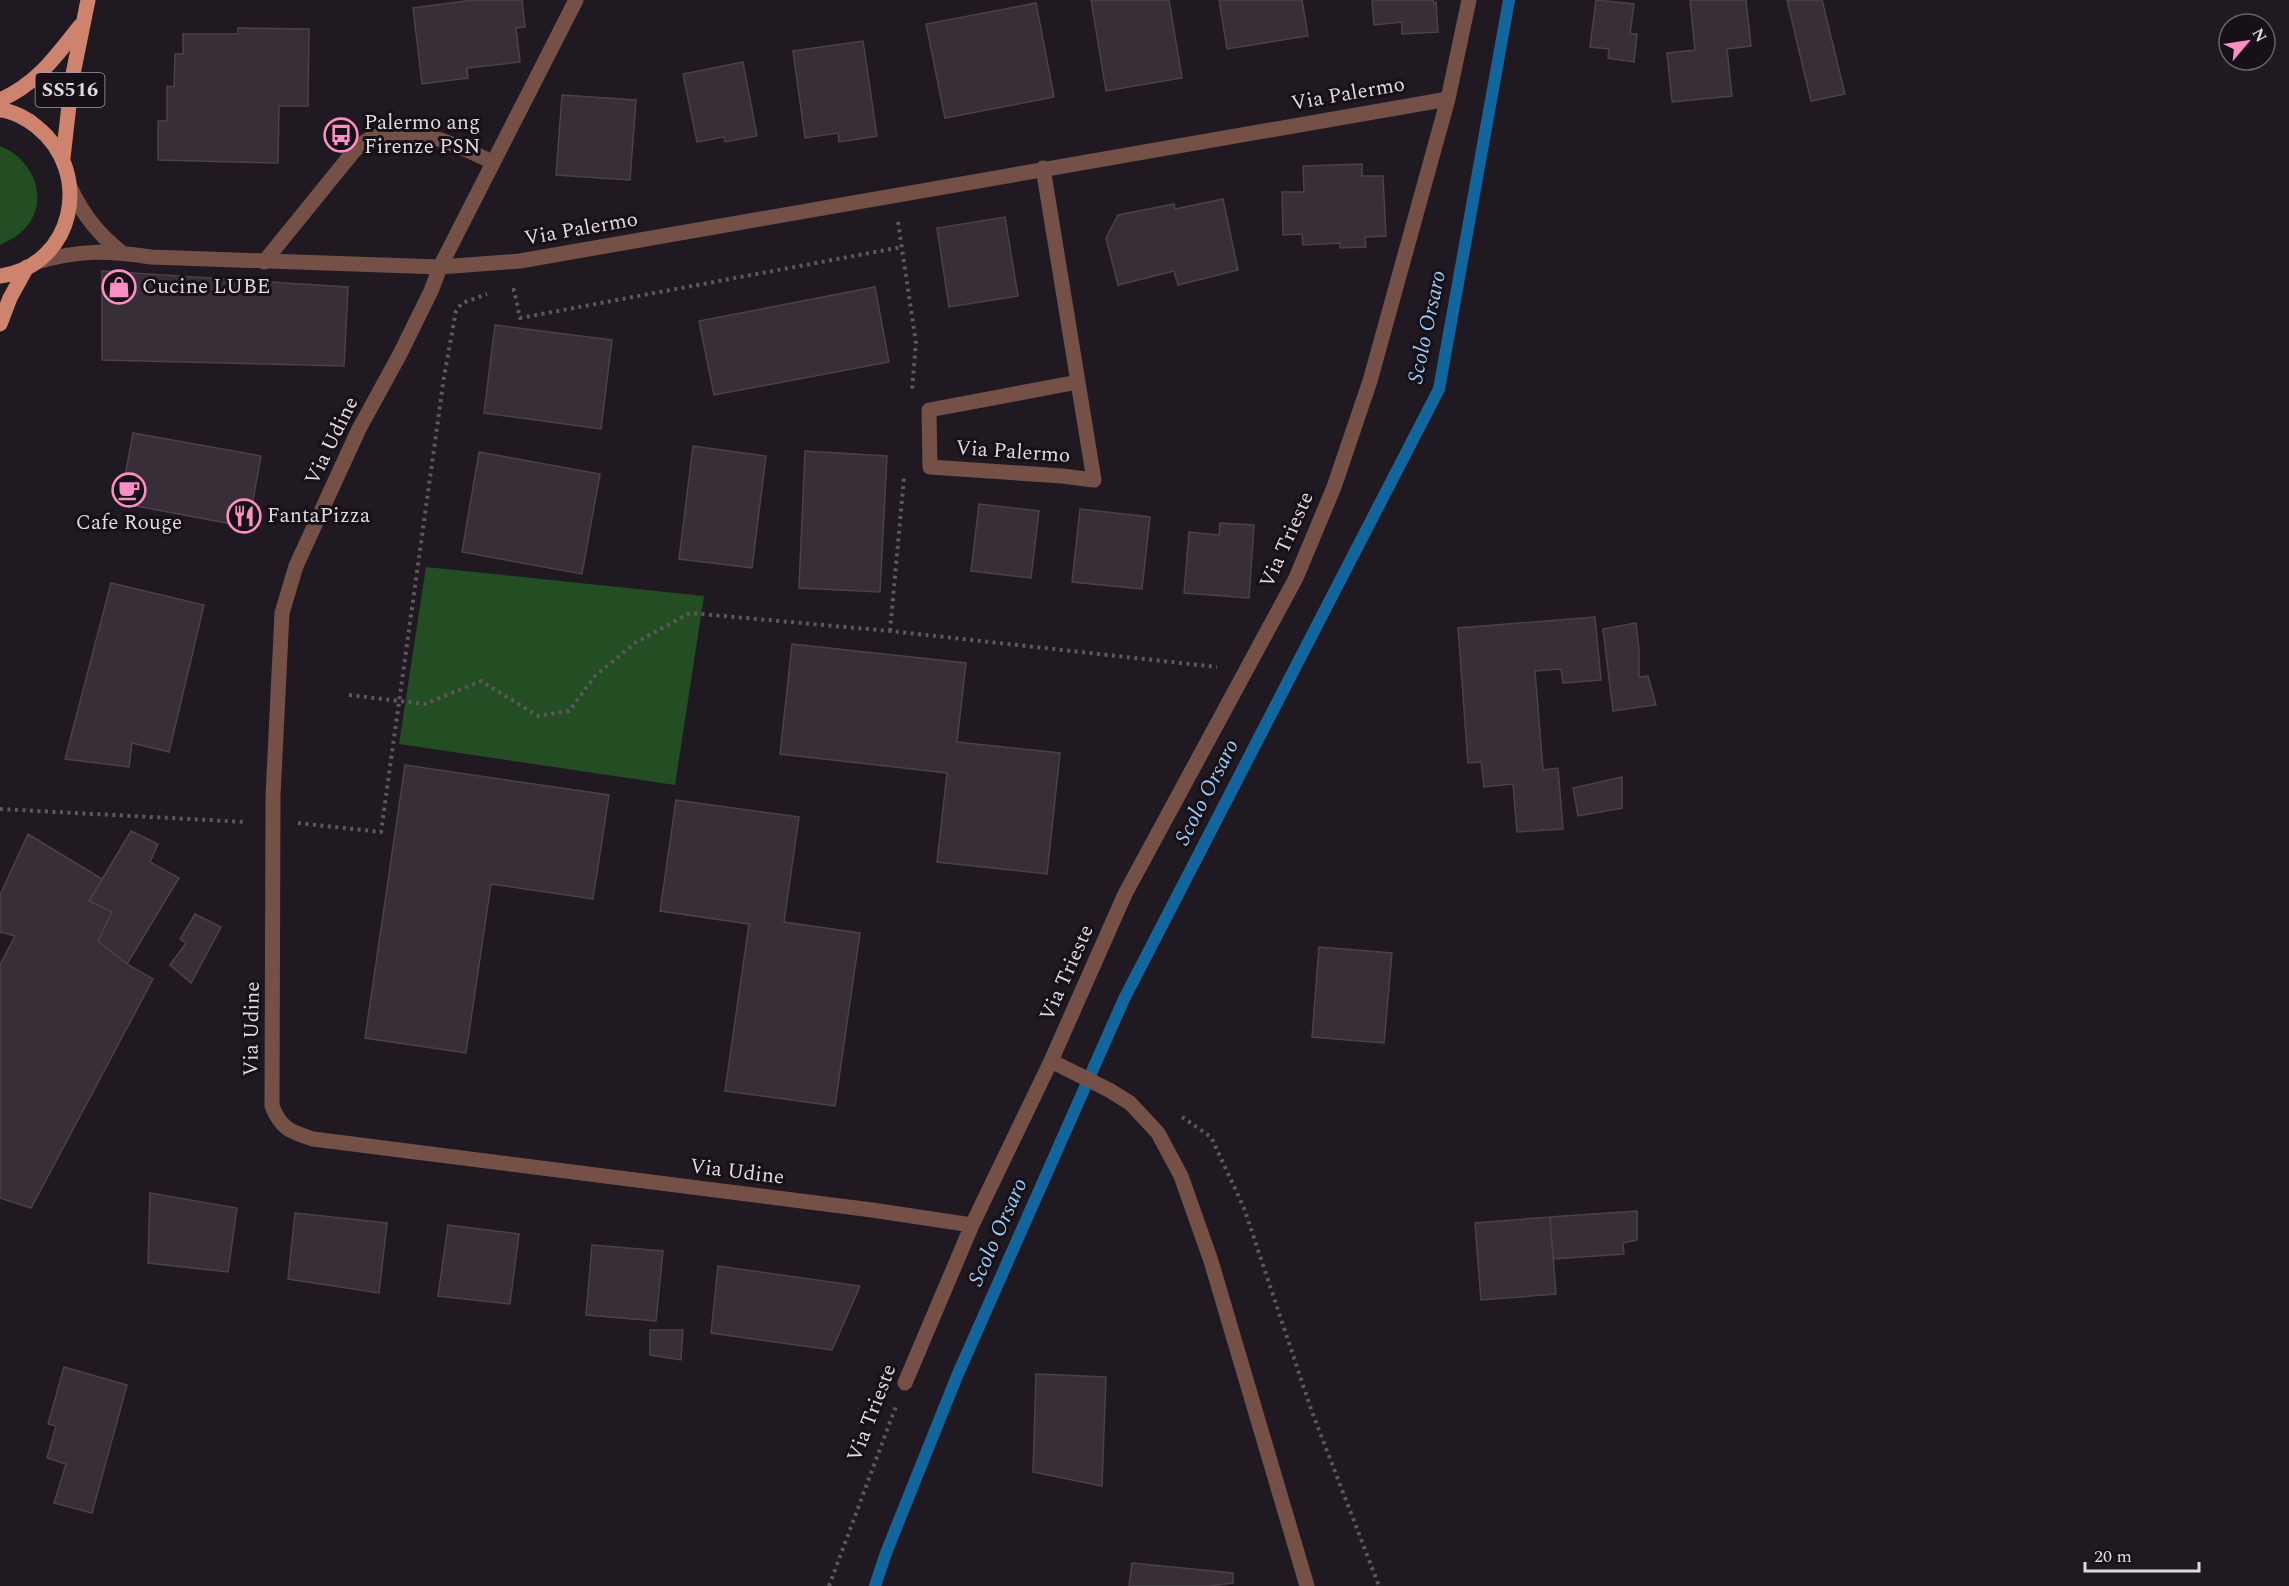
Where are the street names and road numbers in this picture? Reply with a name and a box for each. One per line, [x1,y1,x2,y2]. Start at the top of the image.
street label: Via Palermo [1289,68,1407,120]
road number: SS516 [36,73,104,107]
street label: Via Palermo [522,203,640,255]
street label: Via Udine [297,391,367,491]
street label: Via Palermo [955,432,1071,472]
street label: Via Trieste [1251,487,1323,593]
street label: Via Trieste [1031,920,1103,1026]
street label: Via Udine [235,981,269,1077]
street label: Via Udine [688,1150,786,1194]
street label: Via Trieste [839,1359,905,1467]

